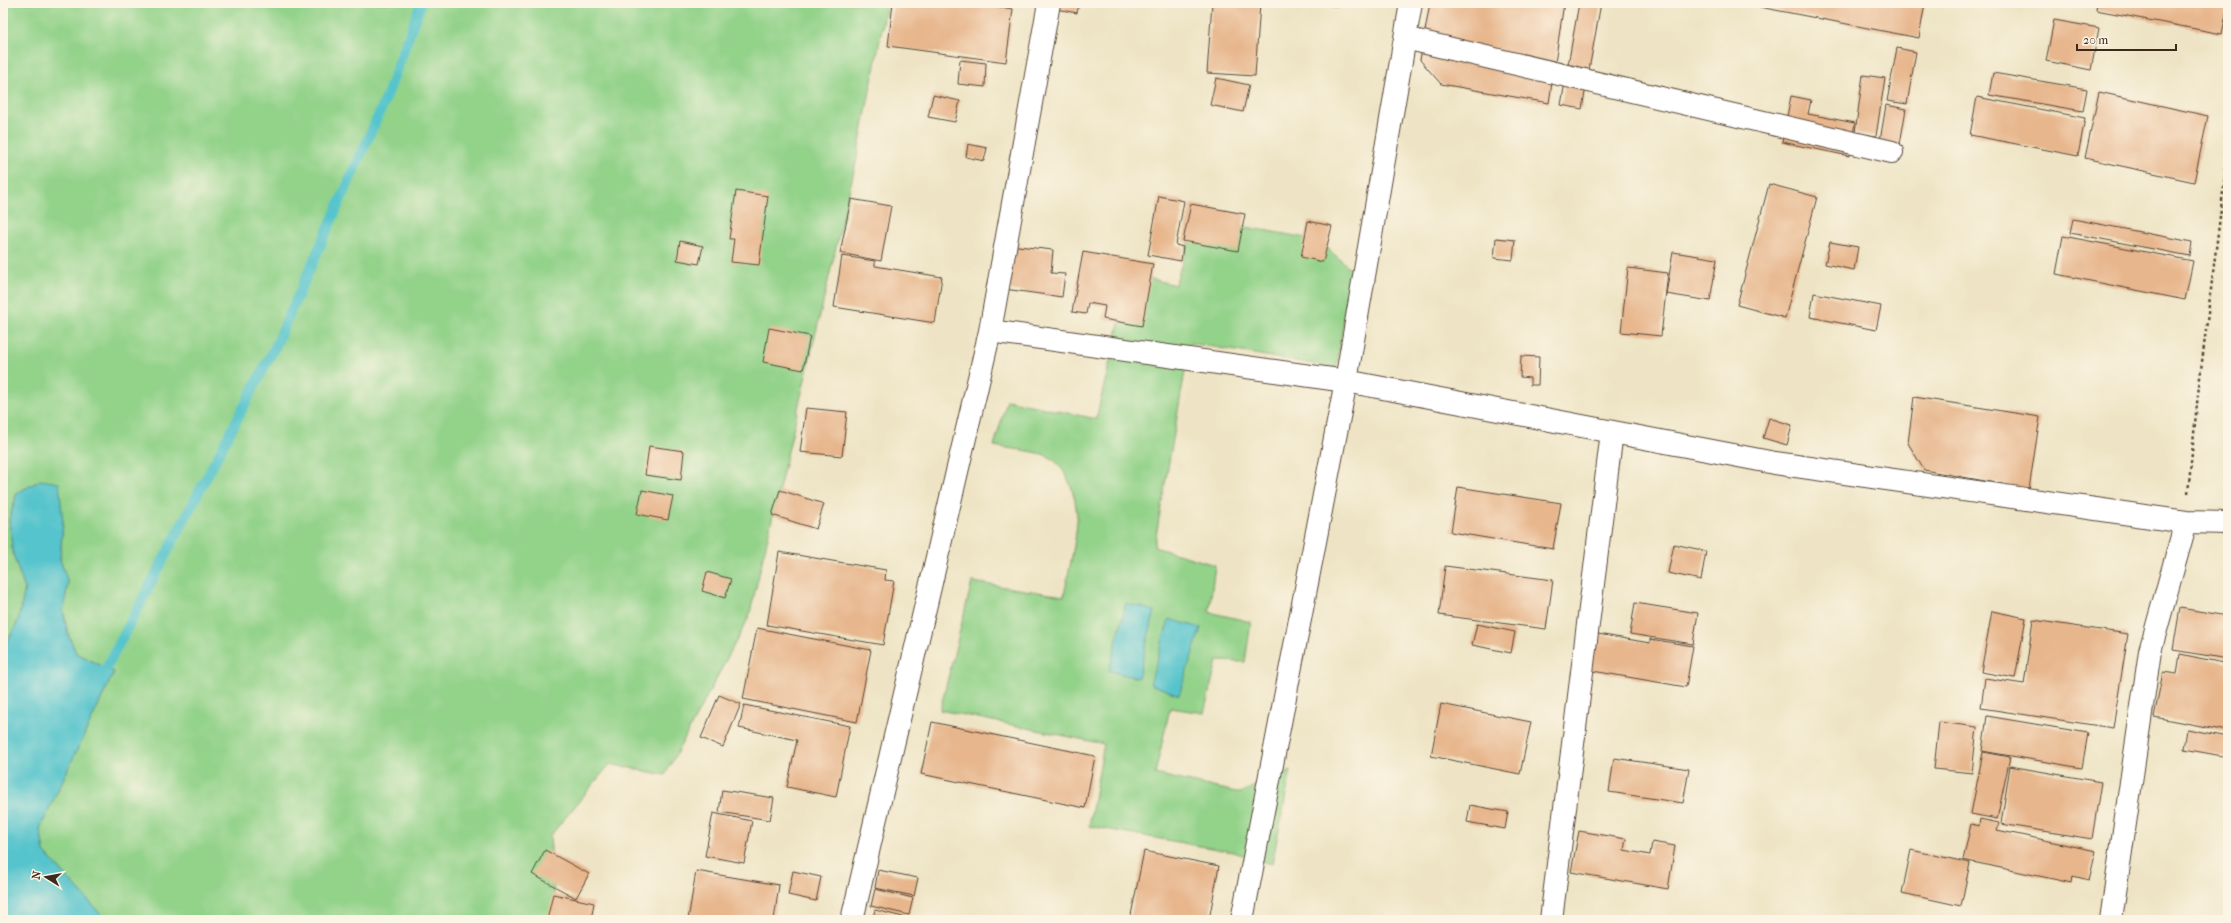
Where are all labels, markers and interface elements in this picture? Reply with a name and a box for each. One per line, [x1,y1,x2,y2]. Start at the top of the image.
scale bar [2077,26,2176,52]
text: 20 m [2083,33,2108,47]
north arrow [26,857,66,897]
text: N [29,869,44,881]

